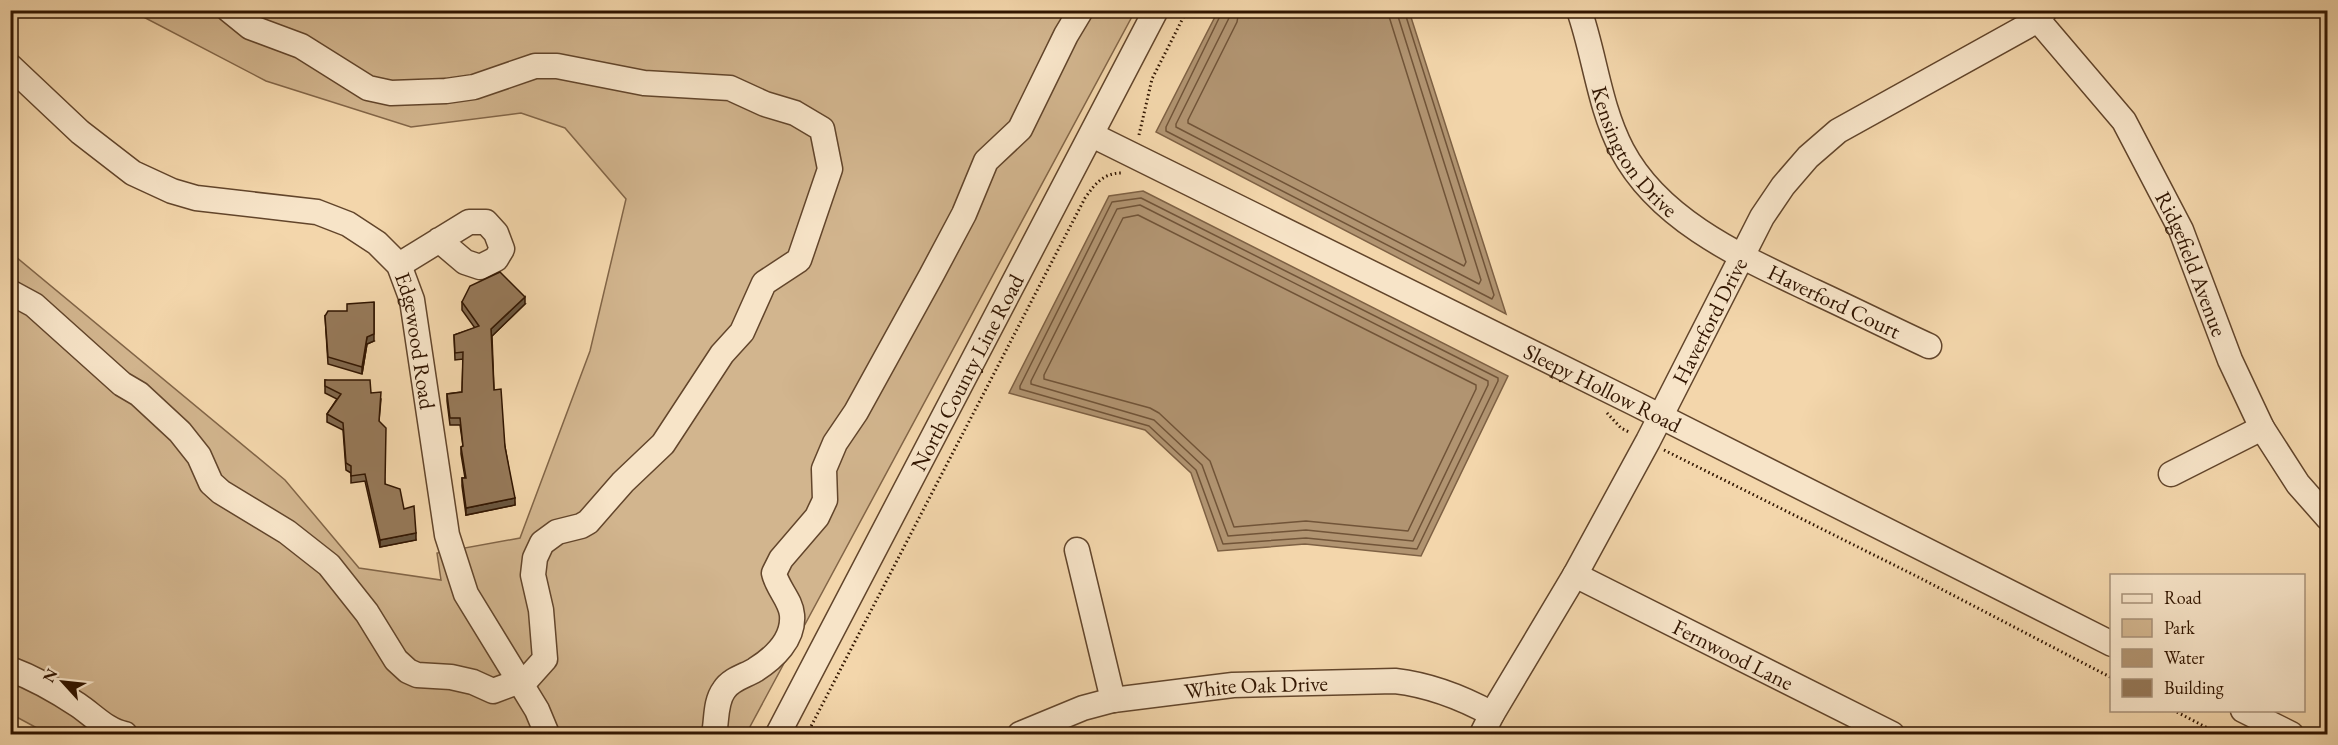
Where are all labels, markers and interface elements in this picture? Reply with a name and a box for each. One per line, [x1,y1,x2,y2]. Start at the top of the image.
street label: Kensington Drive [1585,83,1684,224]
street label: Ridgefield Avenue [2148,186,2234,341]
street label: Haverford Drive [1665,252,1754,389]
street label: Haverford Court [1763,258,1905,346]
street label: Edgewood Road [388,268,442,412]
street label: North County Line Road [904,268,1031,476]
street label: Sleepy Hollow Road [1519,337,1687,440]
legend [2110,574,2305,712]
text: Road [2164,586,2203,609]
street label: Fernwood Lane [1668,612,1799,697]
text: Park [2164,616,2195,639]
text: Water [2164,646,2205,669]
north arrow [33,652,93,712]
text: N [38,665,62,686]
street label: White Oak Drive [1182,669,1329,706]
text: Building [2164,676,2224,699]

